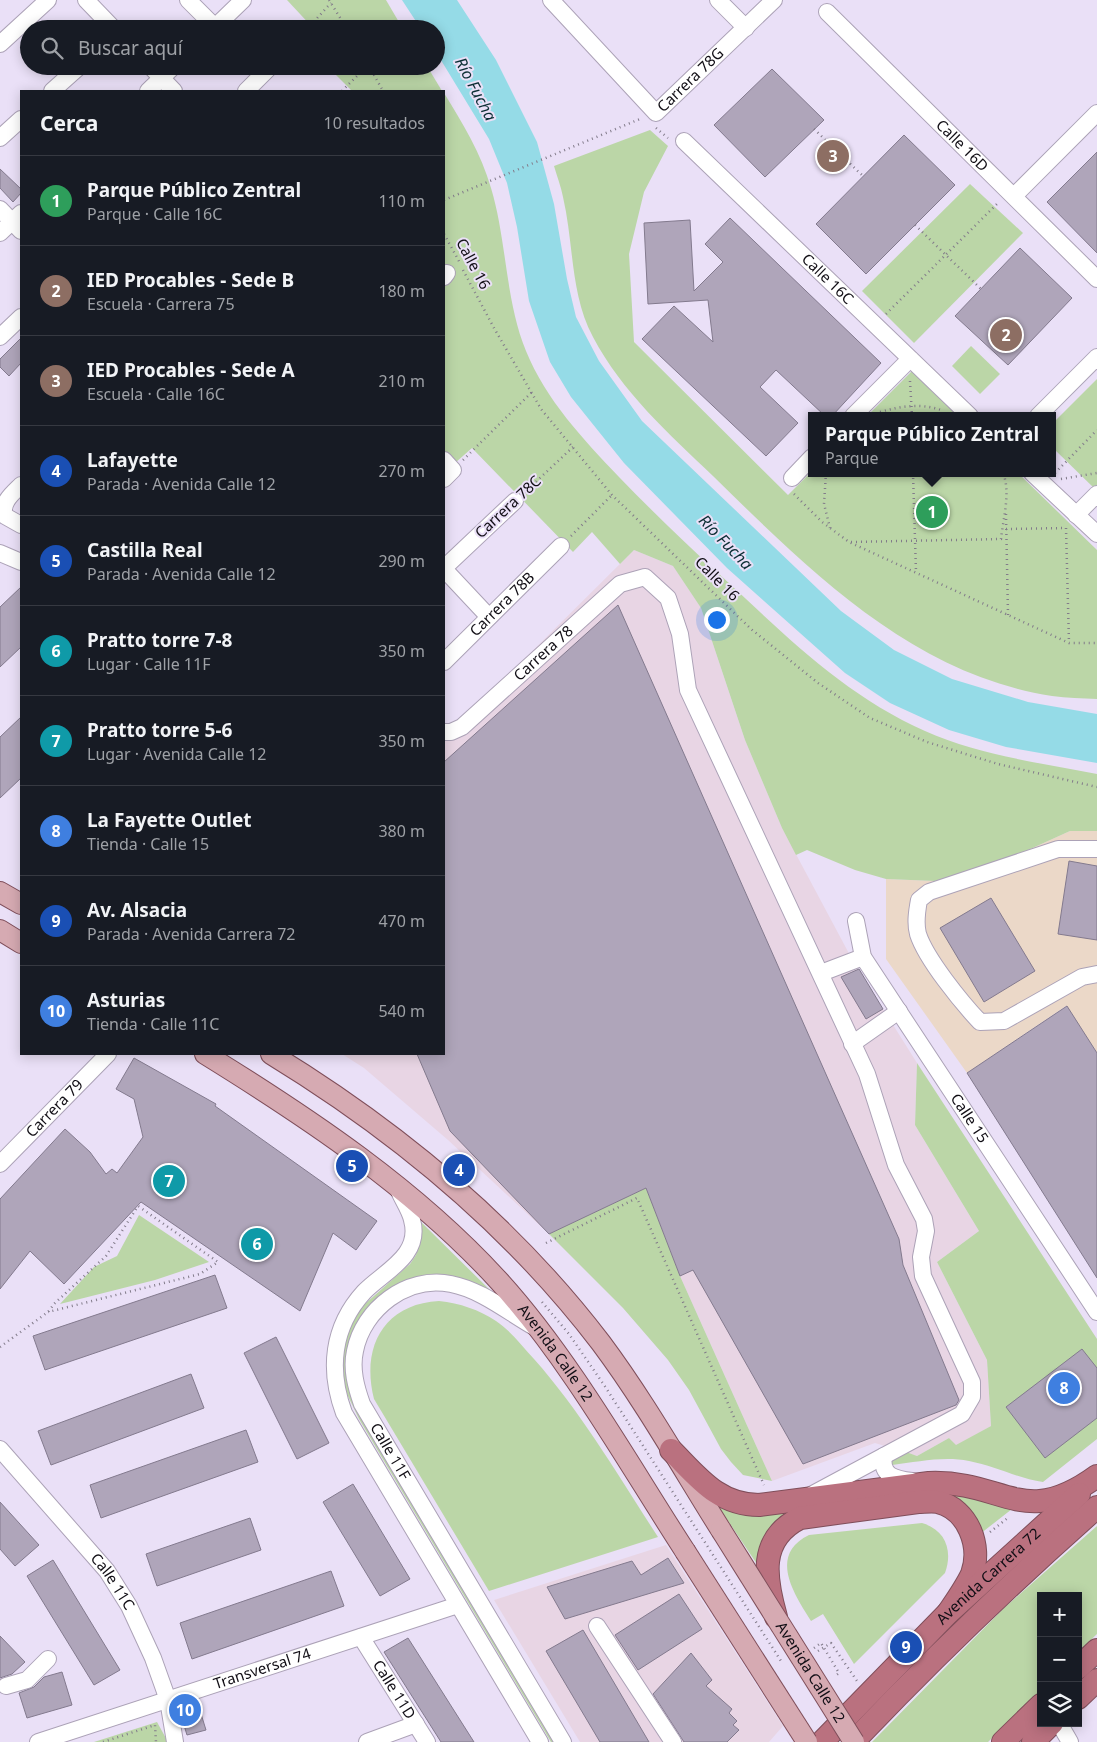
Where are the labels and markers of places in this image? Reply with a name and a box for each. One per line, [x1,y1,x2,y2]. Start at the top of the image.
pin: 3 [817,137,849,175]
pin: 2 [990,316,1022,354]
pin: 1 [916,493,948,531]
pin: 5 [336,1147,368,1185]
pin: 4 [443,1151,475,1189]
pin: 7 [153,1162,185,1200]
pin: 6 [241,1225,273,1263]
pin: 8 [1048,1369,1080,1407]
pin: 9 [890,1628,922,1666]
pin: 10 [169,1691,201,1729]

